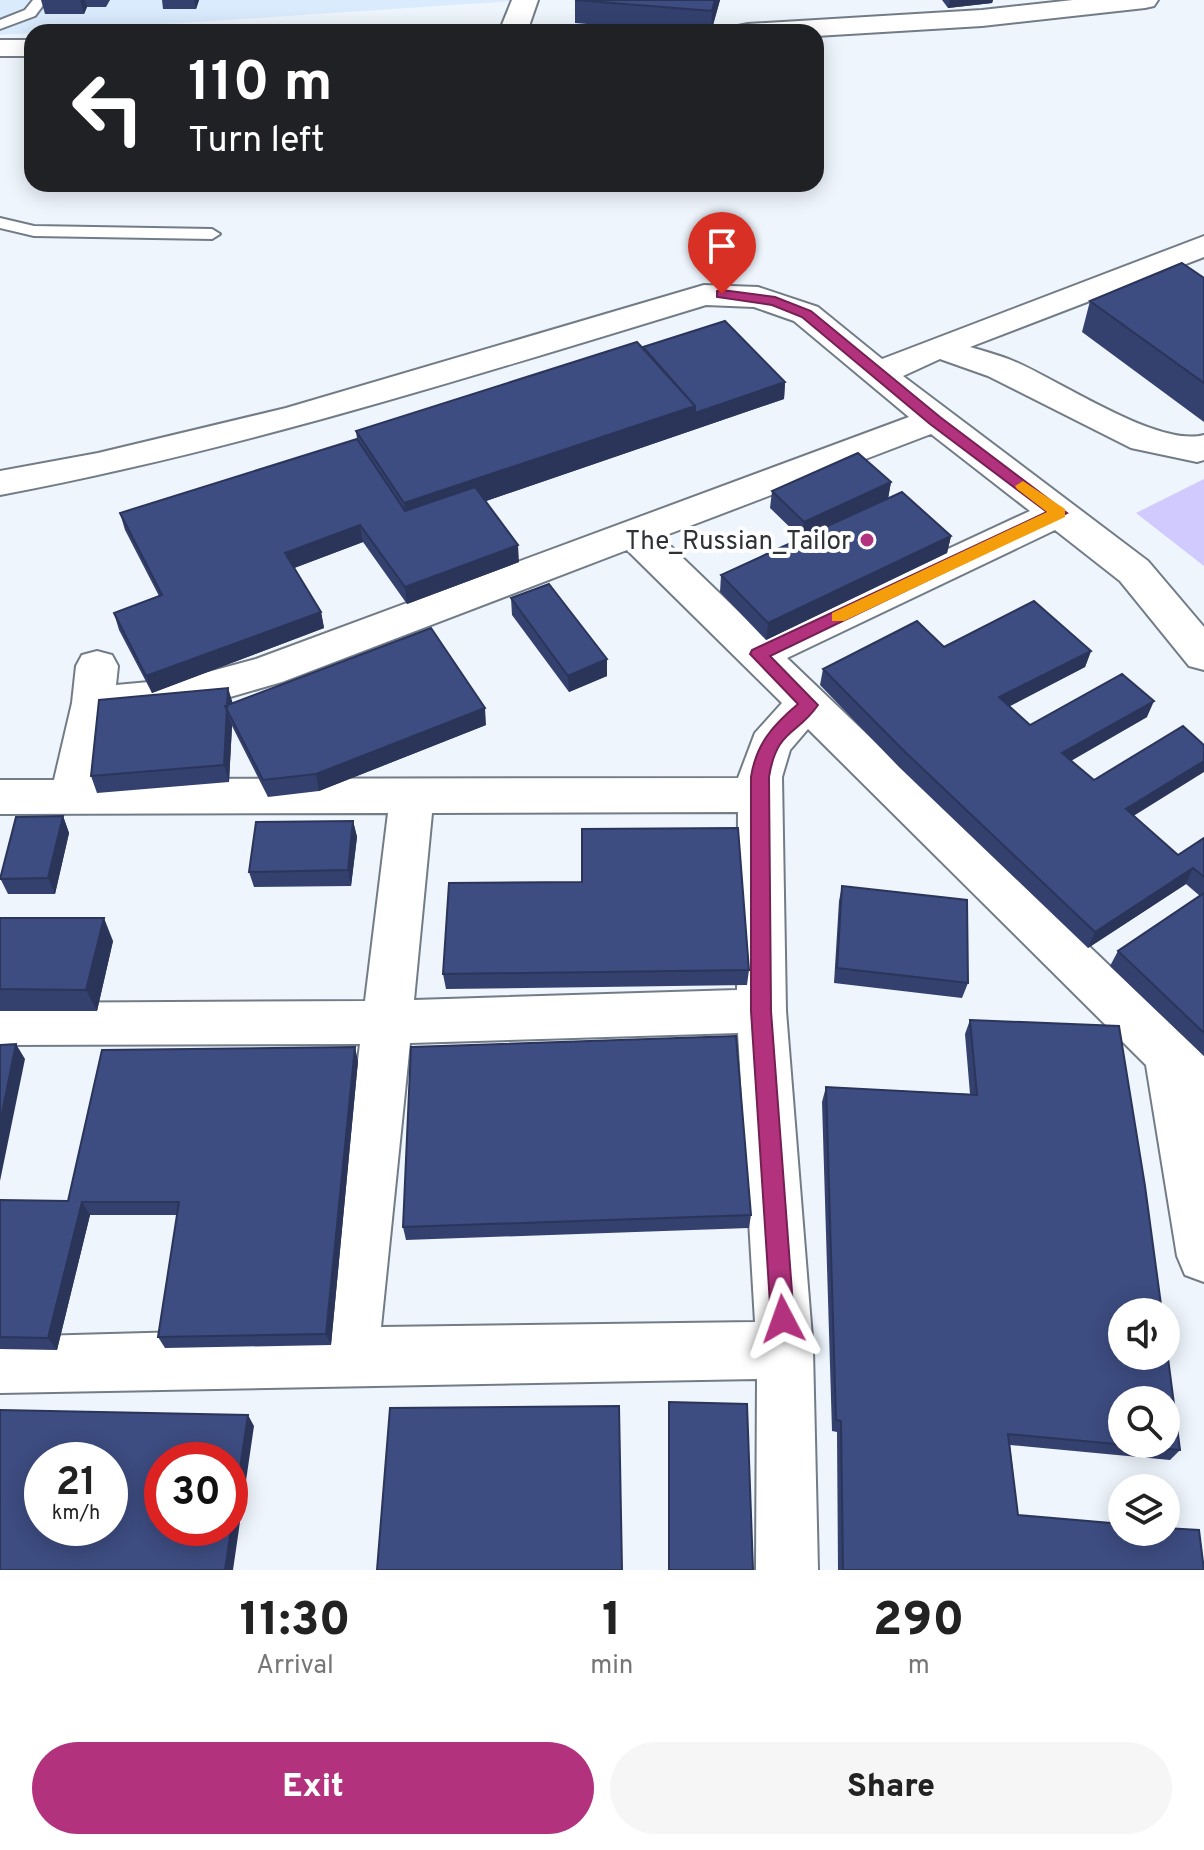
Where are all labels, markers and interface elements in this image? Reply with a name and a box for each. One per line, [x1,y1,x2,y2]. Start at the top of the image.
text: 110 m [188,50,333,120]
icon: left [56,56,160,160]
text: Turn left [188,119,325,165]
pin [688,212,756,294]
icon: arrive [700,224,744,268]
place label: The_Russian_Tailor [625,526,851,559]
marker: The_Russian_Tailor [858,531,876,549]
position arrow [741,1277,825,1361]
map controls [1108,1298,1180,1546]
button: sound [1108,1298,1180,1370]
button: search [1108,1386,1180,1458]
speed limit sign: 30 [144,1442,248,1546]
text: 21 [56,1459,96,1509]
button: layers [1108,1474,1180,1546]
text: km/h [52,1501,100,1527]
text: 11:30 [240,1592,351,1652]
text: 1 [602,1592,622,1652]
text: 290 [873,1592,964,1652]
text: Arrival [256,1650,334,1683]
text: min [590,1650,633,1683]
text: m [908,1650,930,1683]
button: Exit [32,1742,594,1834]
button: Share [610,1742,1172,1834]

